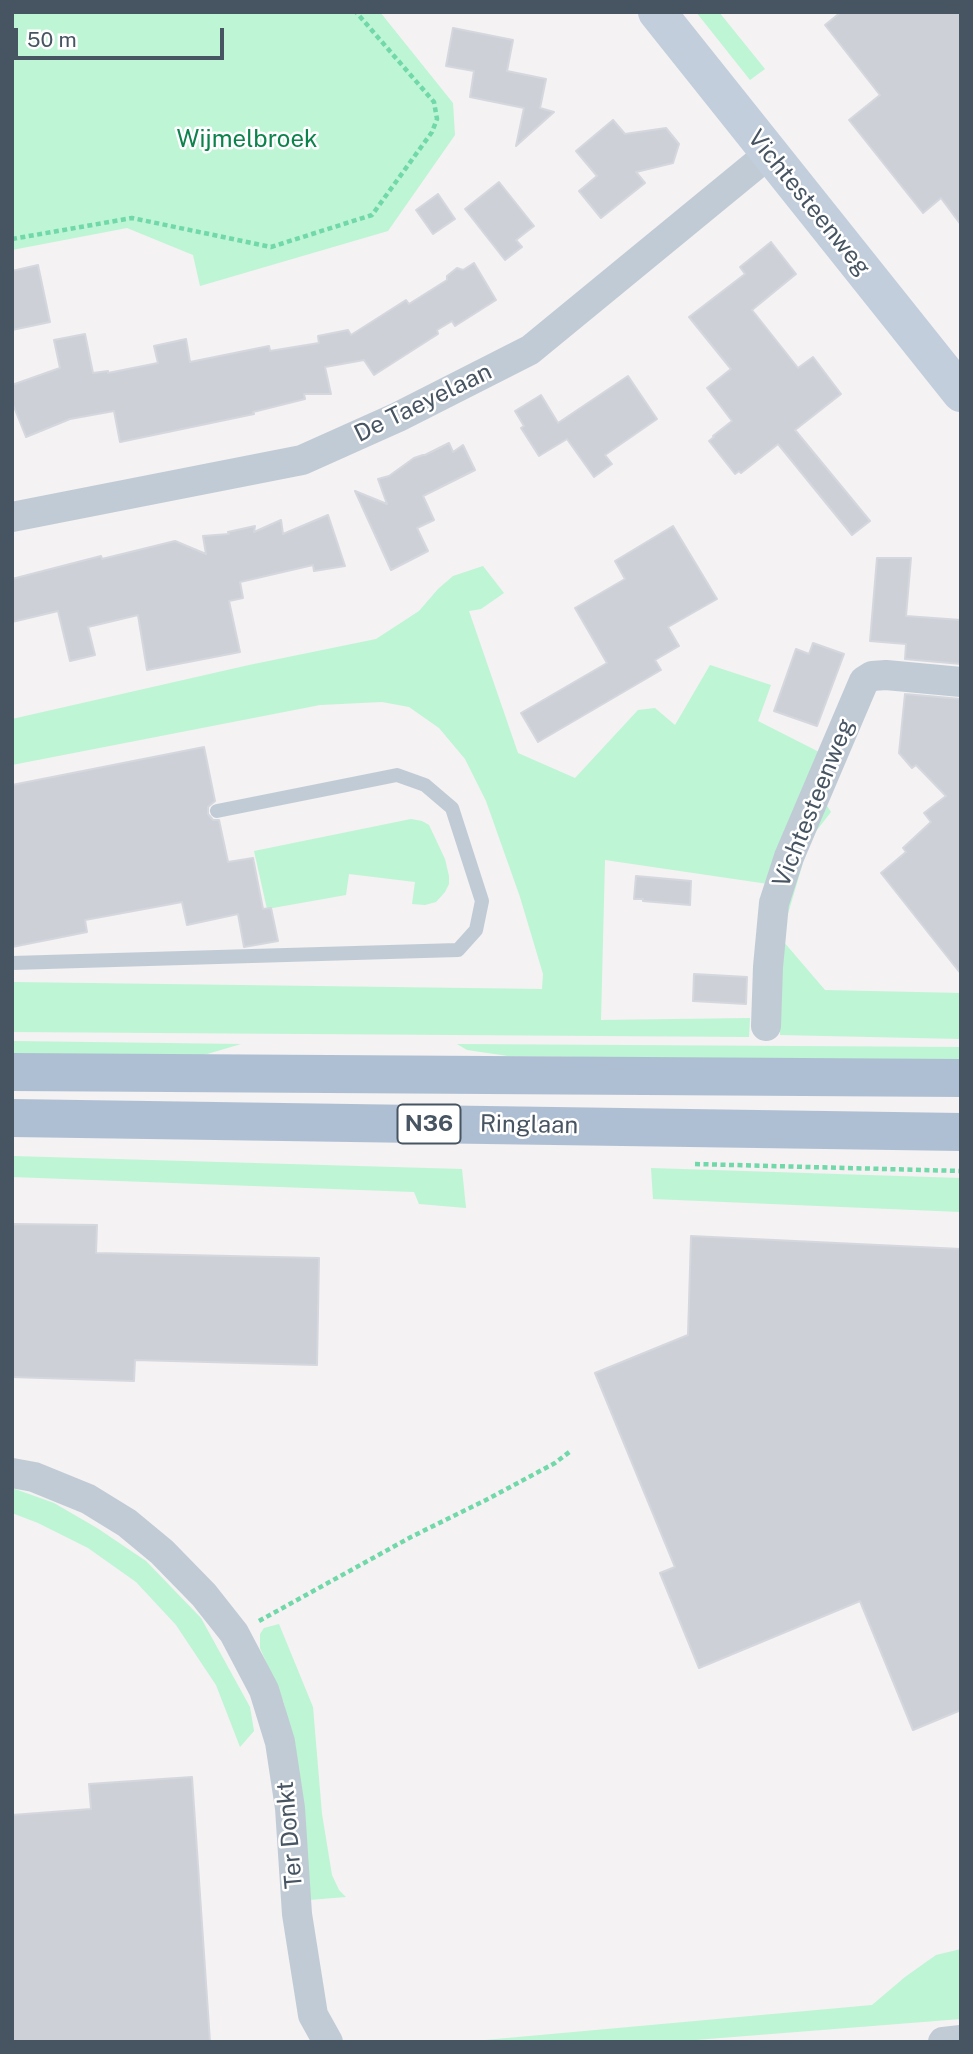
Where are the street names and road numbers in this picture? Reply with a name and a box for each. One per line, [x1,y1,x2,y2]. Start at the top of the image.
street label: Vichtesteenweg [741,124,877,282]
street label: De Taeyelaan [350,357,496,449]
street label: Vichtesteenweg [767,714,861,892]
road number: N36 [398,1105,460,1144]
street label: Ringlaan [480,1110,578,1140]
street label: Ter Donkt [271,1780,309,1890]

